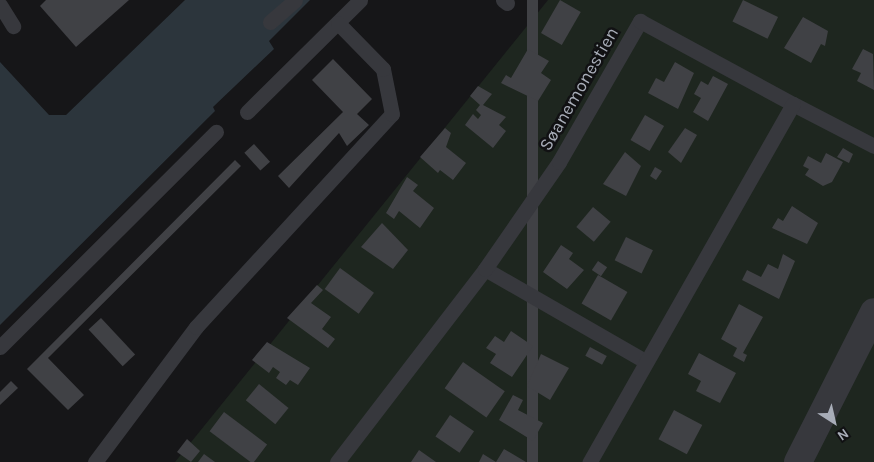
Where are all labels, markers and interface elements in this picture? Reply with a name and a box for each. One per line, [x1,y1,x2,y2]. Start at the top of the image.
street label: Søanemonestien [535,23,623,155]
north arrow [809,397,859,447]
text: N [834,425,852,445]

